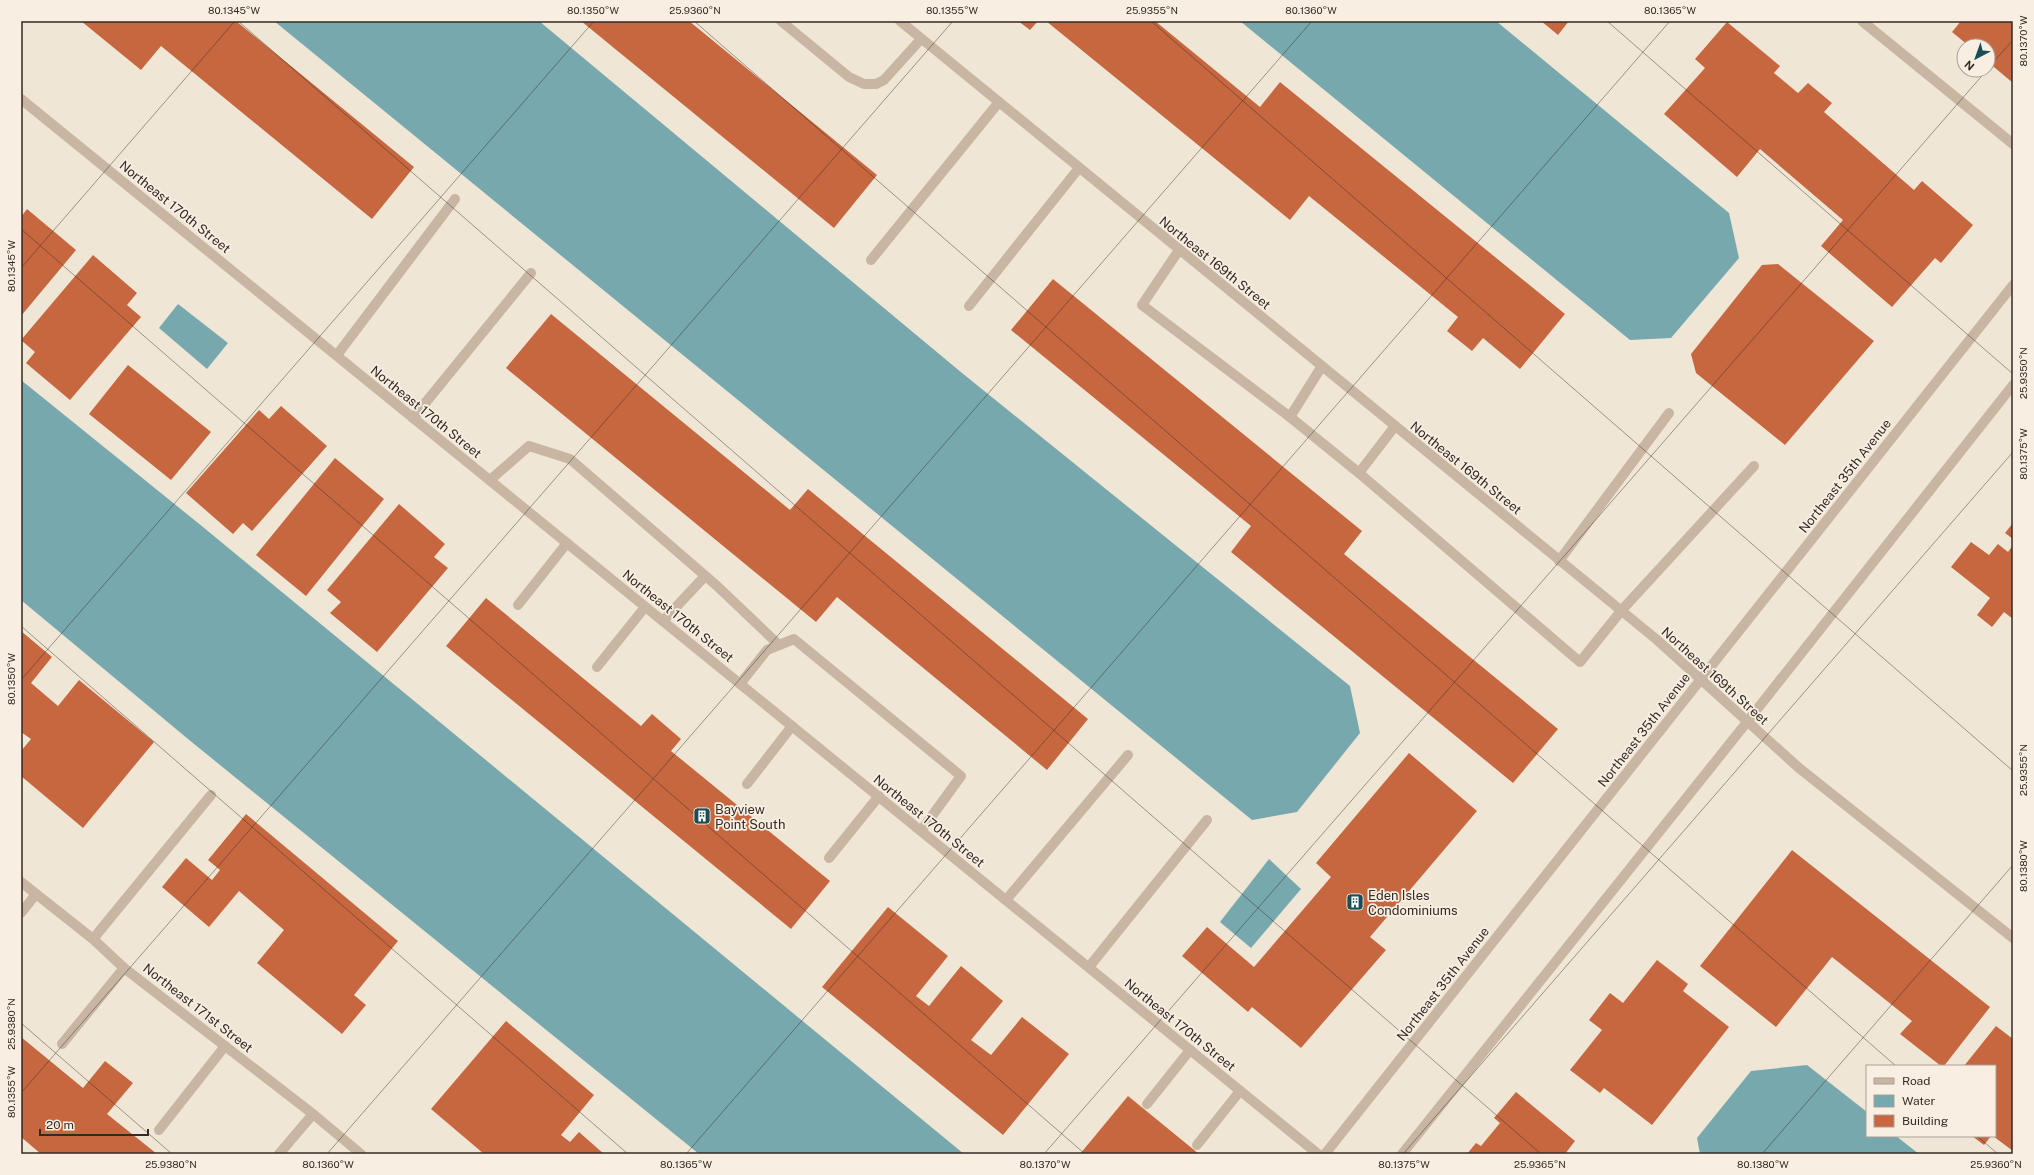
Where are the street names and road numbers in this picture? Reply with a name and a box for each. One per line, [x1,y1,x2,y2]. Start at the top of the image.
street label: Northeast 170th Street [117,158,233,256]
street label: Northeast 169th Street [1156,214,1274,312]
street label: Northeast 170th Street [368,363,484,461]
street label: Northeast 35th Avenue [1796,416,1894,536]
street label: Northeast 169th Street [1407,419,1525,517]
street label: Northeast 170th Street [620,567,736,665]
street label: Northeast 169th Street [1658,624,1772,728]
street label: Northeast 35th Avenue [1595,670,1693,790]
street label: Northeast 170th Street [871,772,987,870]
street label: Northeast 35th Avenue [1394,924,1492,1044]
street label: Northeast 171st Street [140,961,256,1055]
street label: Northeast 170th Street [1122,976,1238,1074]

